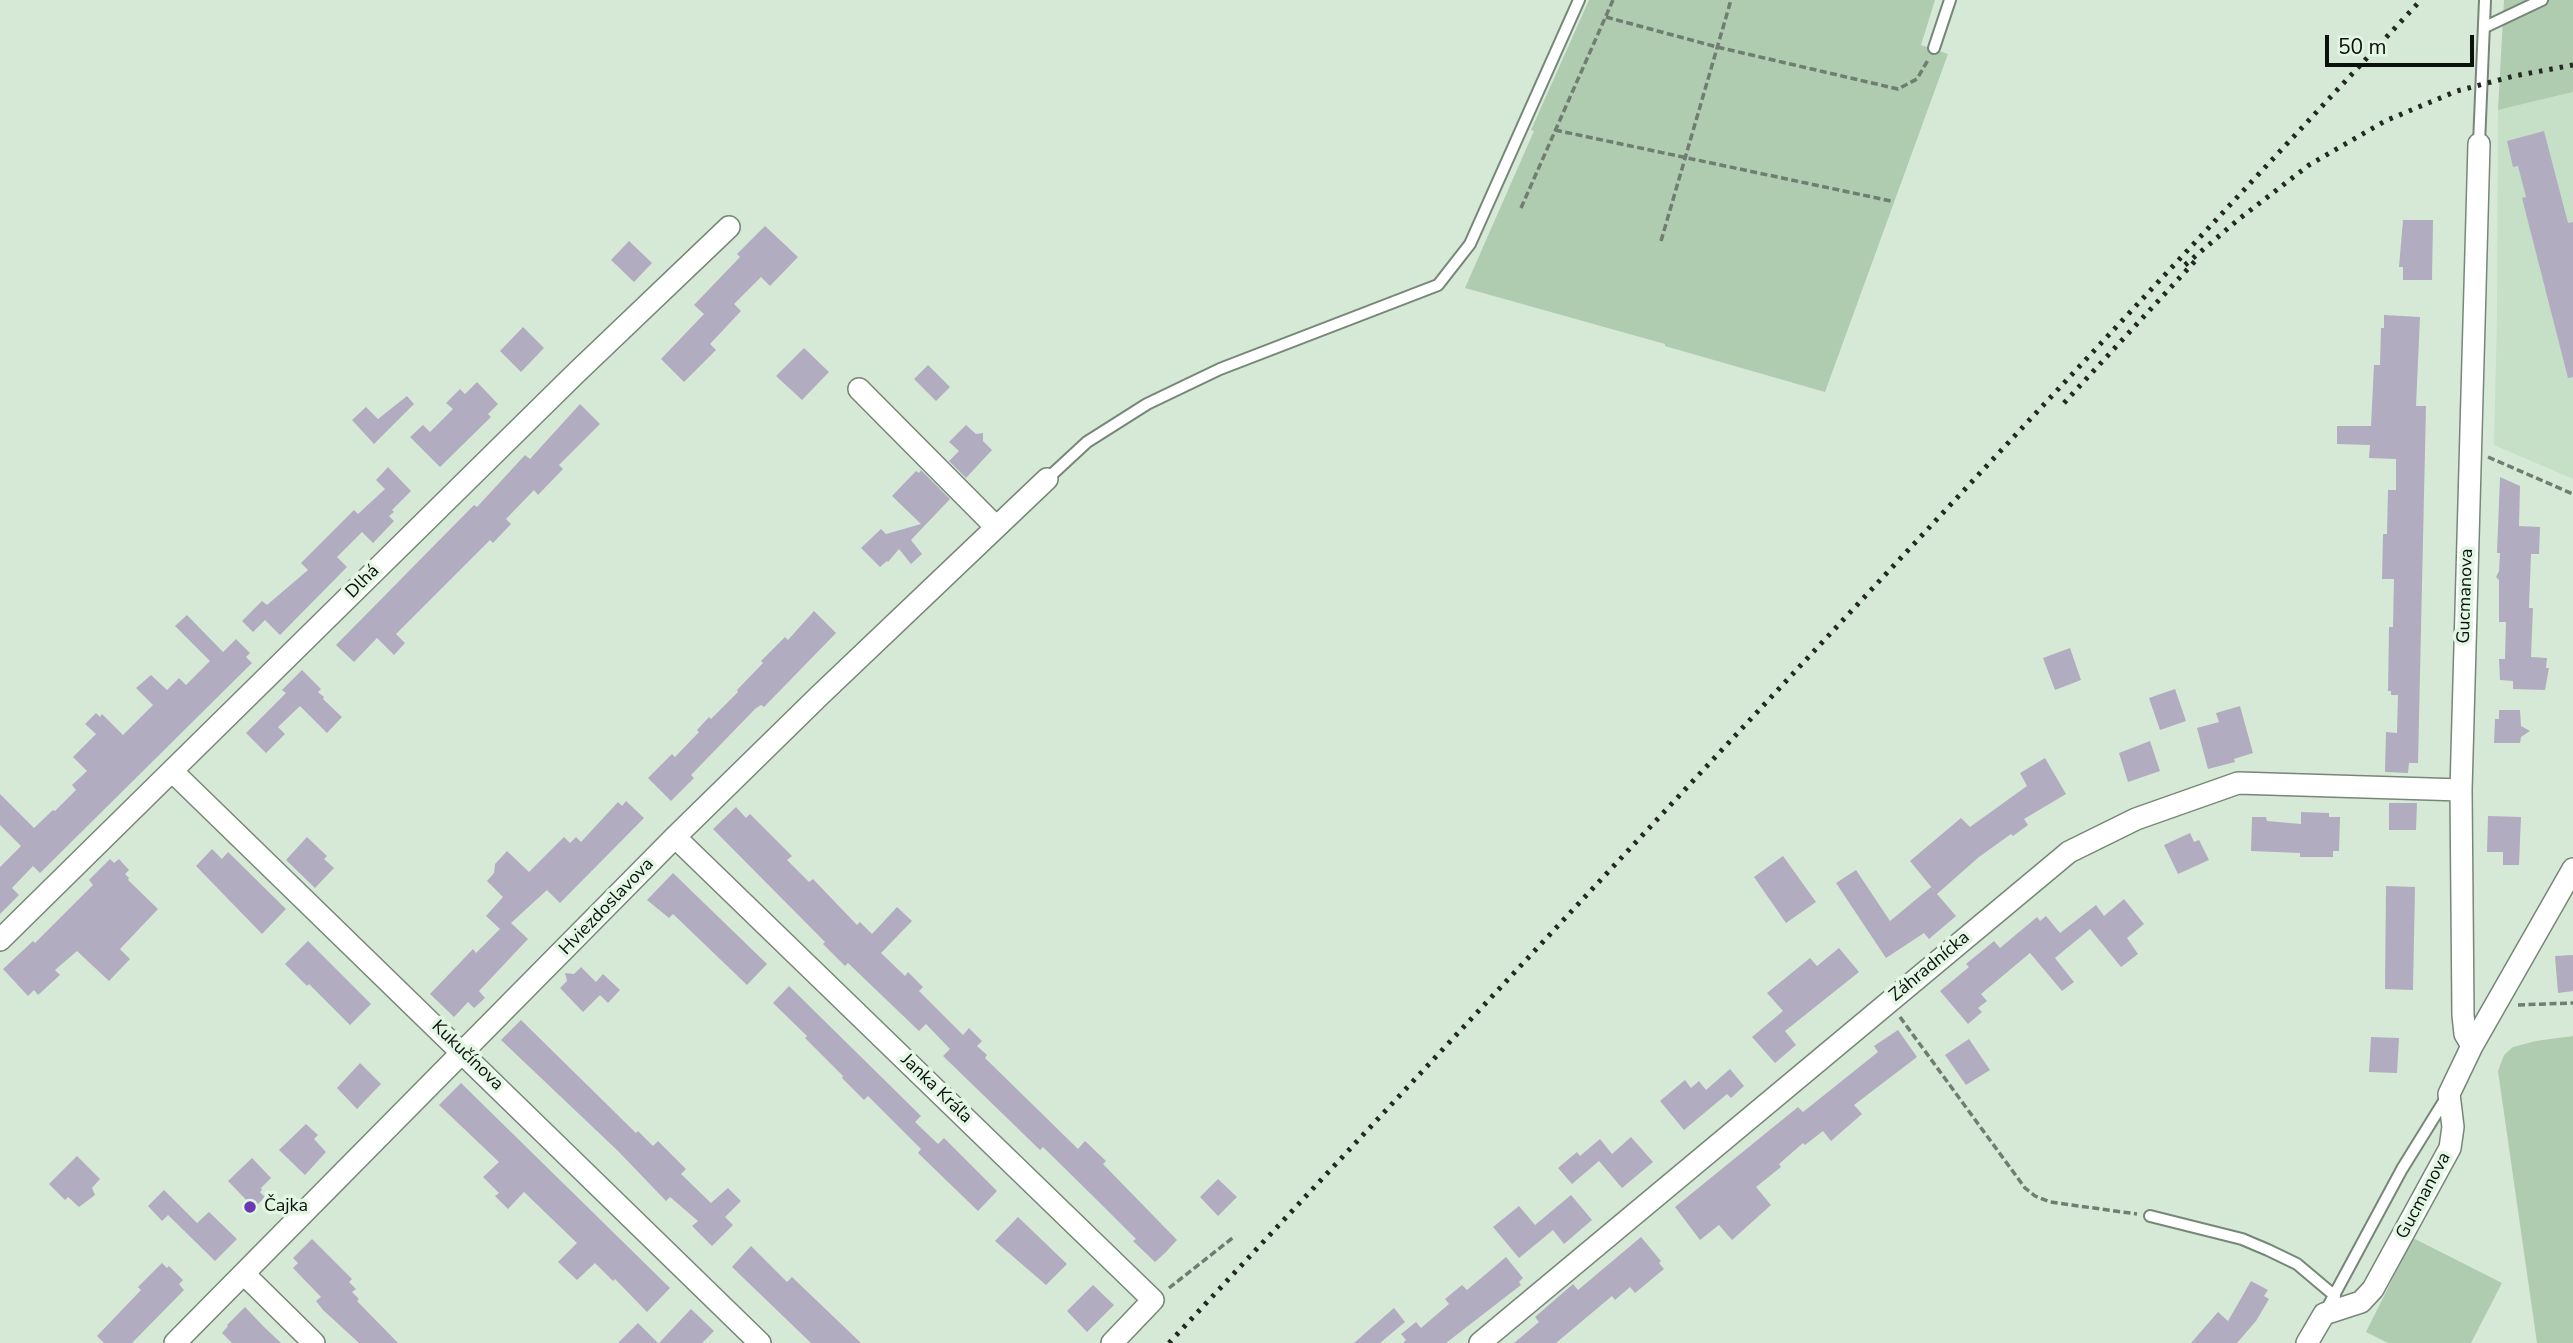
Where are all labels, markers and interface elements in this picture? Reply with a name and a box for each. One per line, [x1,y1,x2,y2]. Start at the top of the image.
scale bar [2328,21,2477,65]
text: 50 m [2338,33,2387,61]
street label: Gucmanova [2454,548,2478,644]
street label: Dlhá [342,561,384,603]
street label: Hviezdoslavova [555,854,659,960]
street label: Záhradnícka [1886,927,1974,1007]
street label: Kukučínova [427,1016,507,1096]
street label: Janka Kráľa [896,1050,976,1128]
street label: Gucmanova [2392,1149,2456,1243]
place label: Čajka [264,1196,308,1218]
marker: Čajka [242,1199,258,1215]

